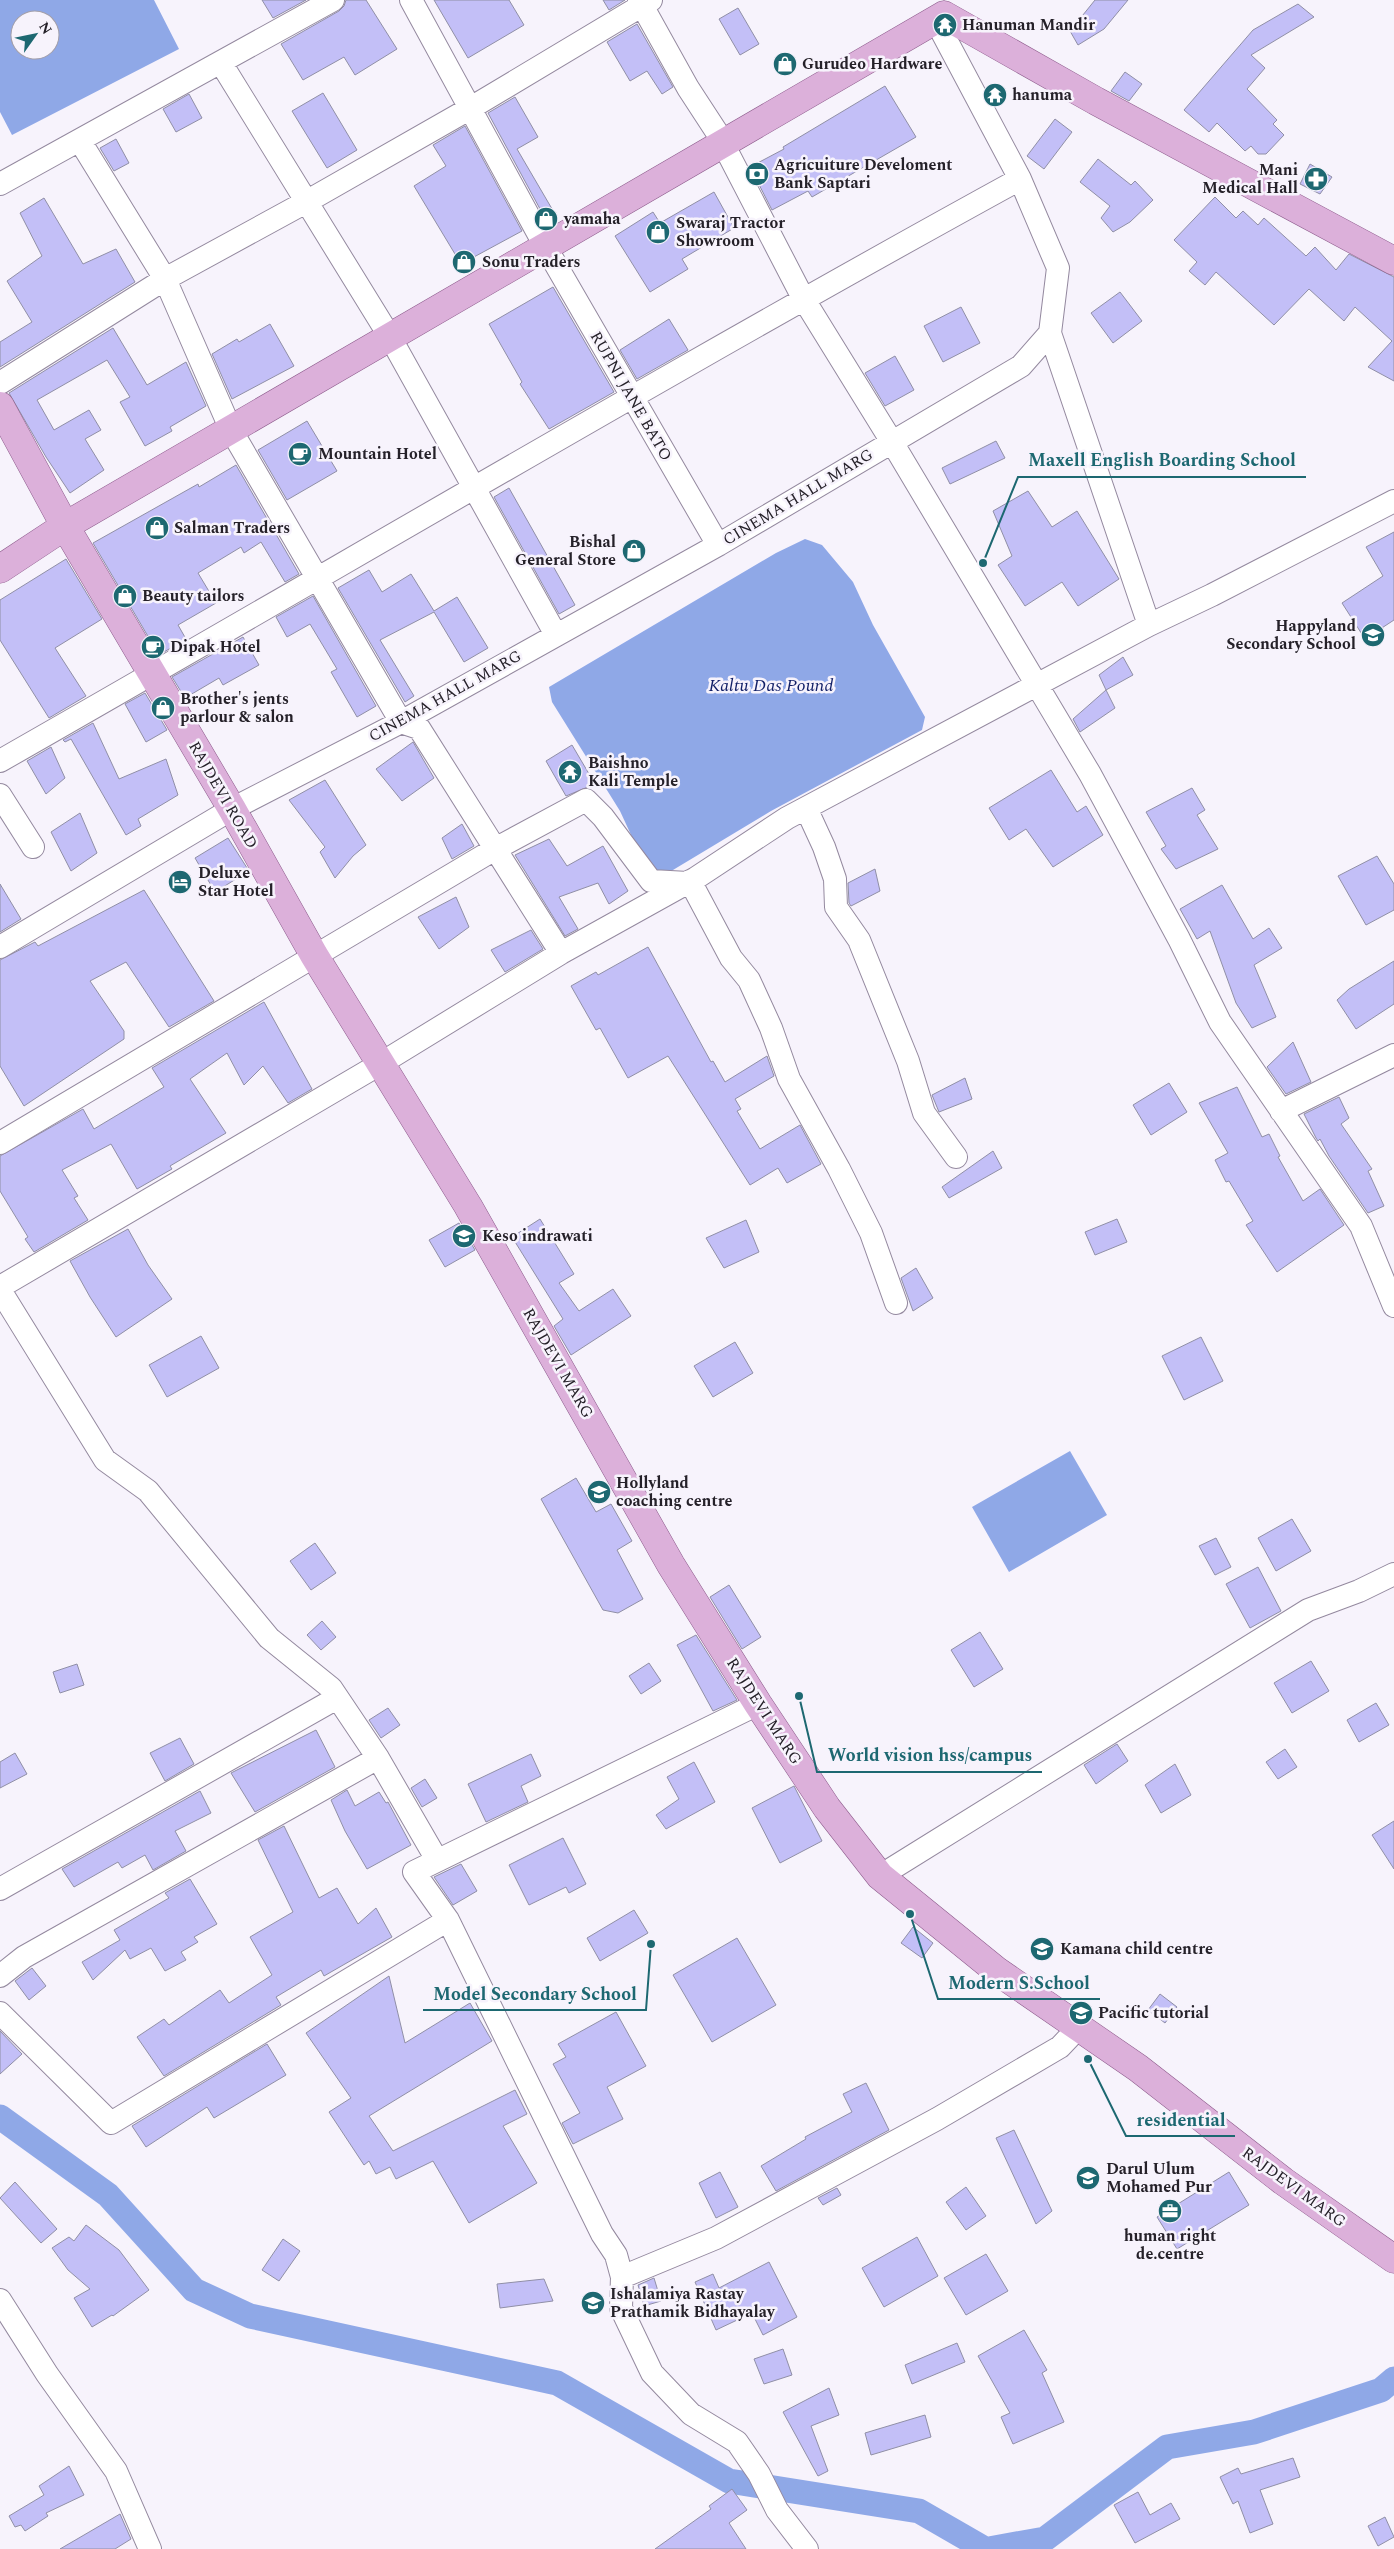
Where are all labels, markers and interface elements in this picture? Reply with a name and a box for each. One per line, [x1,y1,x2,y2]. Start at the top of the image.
north arrow [10,10,60,60]
temple icon: Hanuman Mandir [932,12,958,38]
place label: Hanuman Mandir [962,13,1095,37]
text: N [34,18,57,39]
shop icon: Gurudeo Hardware [772,51,798,77]
place label: Gurudeo Hardware [802,52,942,76]
temple icon: hanuma [982,82,1008,108]
place label: hanuma [1012,83,1073,107]
place label: Agricuiture Develoment Bank Saptari [774,153,953,195]
place label: Mani Medical Hall [1202,158,1298,200]
bank icon: Agricuiture Develoment Bank Saptari [744,161,770,187]
pharmacy icon: Mani Medical Hall [1303,166,1329,192]
shop icon: yamaha [533,206,559,232]
place label: yamaha [563,207,621,231]
place label: Swaraj Tractor Showroom [676,211,785,253]
shop icon: Swaraj Tractor Showroom [645,219,671,245]
shop icon: Sonu Traders [451,249,477,275]
place label: Sonu Traders [482,250,580,274]
street label: RUPNI JANE BATO [584,327,678,465]
cafe icon: Mountain Hotel [287,441,313,467]
place label: Mountain Hotel [318,442,437,466]
street label: CINEMA HALL MARG [718,443,878,551]
callout: Maxell English Boarding School [1018,444,1306,477]
text: Maxell English Boarding School [1028,447,1296,474]
shop icon: Salman Traders [144,515,170,541]
place label: Salman Traders [174,516,290,540]
place label: Bishal General Store [515,530,616,572]
shop icon: Bishal General Store [621,538,647,564]
shop icon: Beauty tailors [112,583,138,609]
place label: Beauty tailors [142,584,245,608]
place label: Happyland Secondary School [1226,614,1356,656]
school or university icon: Happyland Secondary School [1360,622,1386,648]
cafe icon: Dipak Hotel [140,634,166,660]
place label: Dipak Hotel [170,635,261,659]
street label: CINEMA HALL MARG [364,644,526,748]
water label: Kaltu Das Pound [709,672,833,699]
place label: Brother's jents parlour & salon [180,687,294,729]
shop icon: Brother's jents parlour & salon [150,695,176,721]
street label: RAJDEVI ROAD [182,737,264,853]
place label: Baishno Kali Temple [588,751,678,793]
temple icon: Baishno Kali Temple [557,759,583,785]
place label: Deluxe Star Hotel [198,861,274,903]
hotel icon: Deluxe Star Hotel [167,869,193,895]
school or university icon: Keso indrawati [451,1223,477,1249]
place label: Keso indrawati [482,1224,593,1248]
street label: RAJDEVI MARG [517,1303,599,1423]
place label: Hollyland coaching centre [616,1471,733,1513]
school or university icon: Hollyland coaching centre [586,1479,612,1505]
street label: RAJDEVI MARG [720,1653,808,1769]
callout: World vision hss/campus [817,1739,1042,1772]
text: World vision hss/campus [828,1742,1032,1769]
school or university icon: Kamana child centre [1029,1936,1055,1962]
place label: Kamana child centre [1060,1937,1213,1961]
callout: Modern S.School [938,1966,1100,1999]
text: Modern S.School [948,1970,1090,1997]
callout: Model Secondary School [423,1977,646,2010]
text: Model Secondary School [433,1981,637,2008]
school or university icon: Pacific tutorial [1068,2000,1094,2026]
place label: Pacific tutorial [1098,2001,1209,2025]
callout: residential [1126,2103,1235,2136]
text: residential [1136,2107,1226,2134]
street label: RAJDEVI MARG [1237,2141,1351,2233]
place label: Darul Ulum Mohamed Pur [1106,2157,1212,2199]
school or university icon: Darul Ulum Mohamed Pur [1075,2165,1101,2191]
office icon: human right de.centre [1157,2198,1183,2224]
place label: human right de.centre [1124,2224,1216,2266]
place label: Ishalamiya Rastay Prathamik Bidhayalay [610,2282,776,2324]
school or university icon: Ishalamiya Rastay Prathamik Bidhayalay [580,2290,606,2316]

